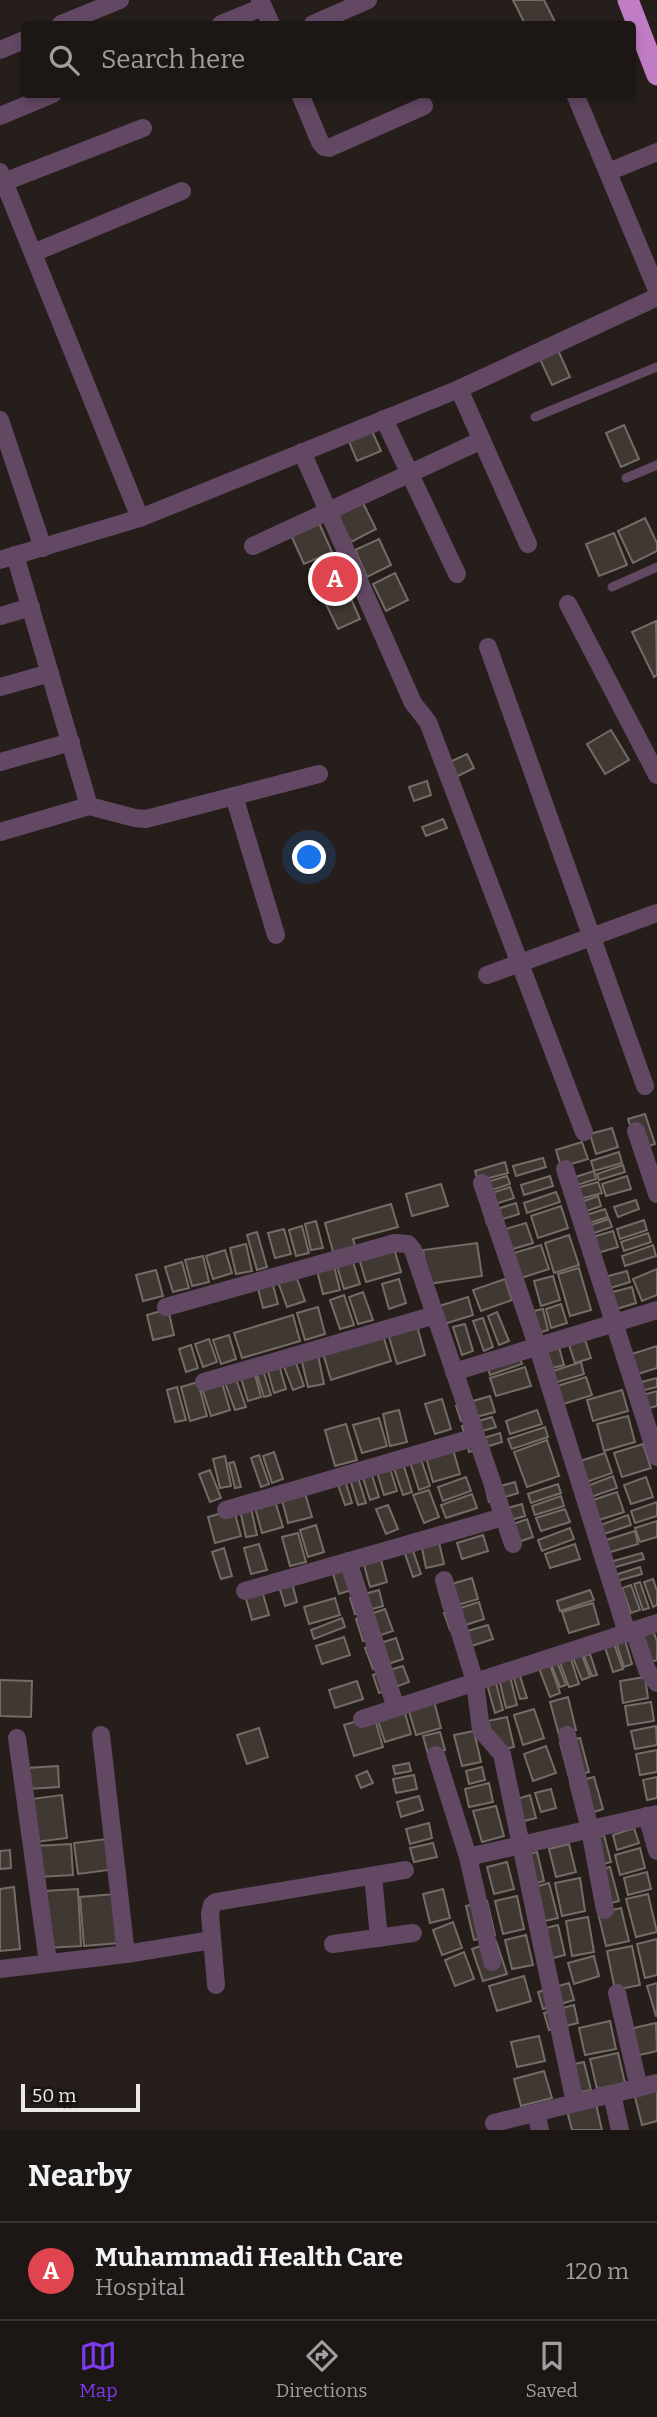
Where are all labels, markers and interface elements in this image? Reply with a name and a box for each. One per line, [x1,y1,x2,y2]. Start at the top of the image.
search box [21,21,636,98]
icon: search [45,41,83,79]
text: Search here [101,44,245,75]
pin: A [312,553,358,605]
your location [292,840,326,874]
scale bar [21,2081,140,2113]
text: 50 m [32,2084,76,2107]
text: Nearby [28,2158,132,2194]
text: Muhammadi Health Care [95,2242,403,2273]
text: A [43,2257,59,2285]
text: 120 m [566,2257,629,2285]
text: Hospital [95,2273,185,2301]
tab: Map [79,2337,118,2402]
tab: Directions [276,2337,367,2402]
tab: Saved [526,2337,578,2402]

